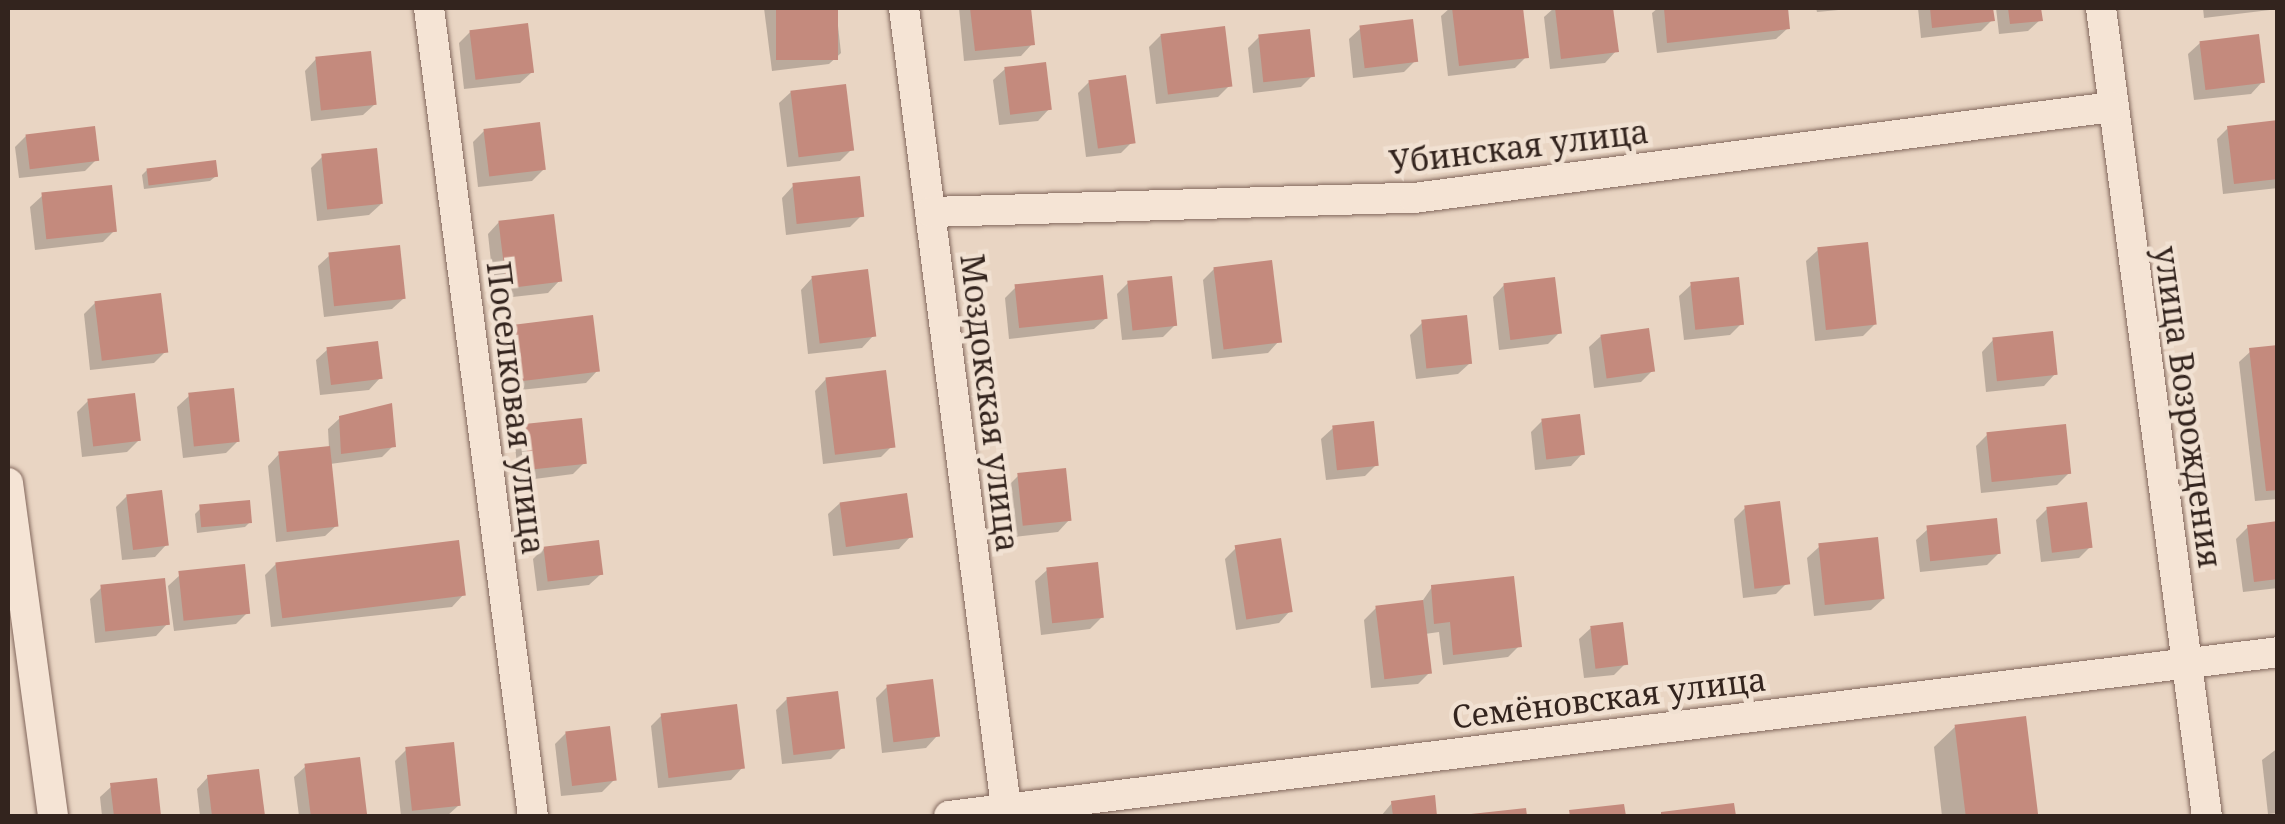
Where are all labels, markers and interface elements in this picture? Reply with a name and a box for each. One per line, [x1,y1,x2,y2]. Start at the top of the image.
street label: Убинская улица [1387,112,1651,182]
street label: улица Возрождения [2146,244,2230,570]
street label: Моздокская улица [953,252,1027,554]
street label: Поселковая улица [479,259,553,557]
street label: Семёновская улица [1450,660,1768,736]

